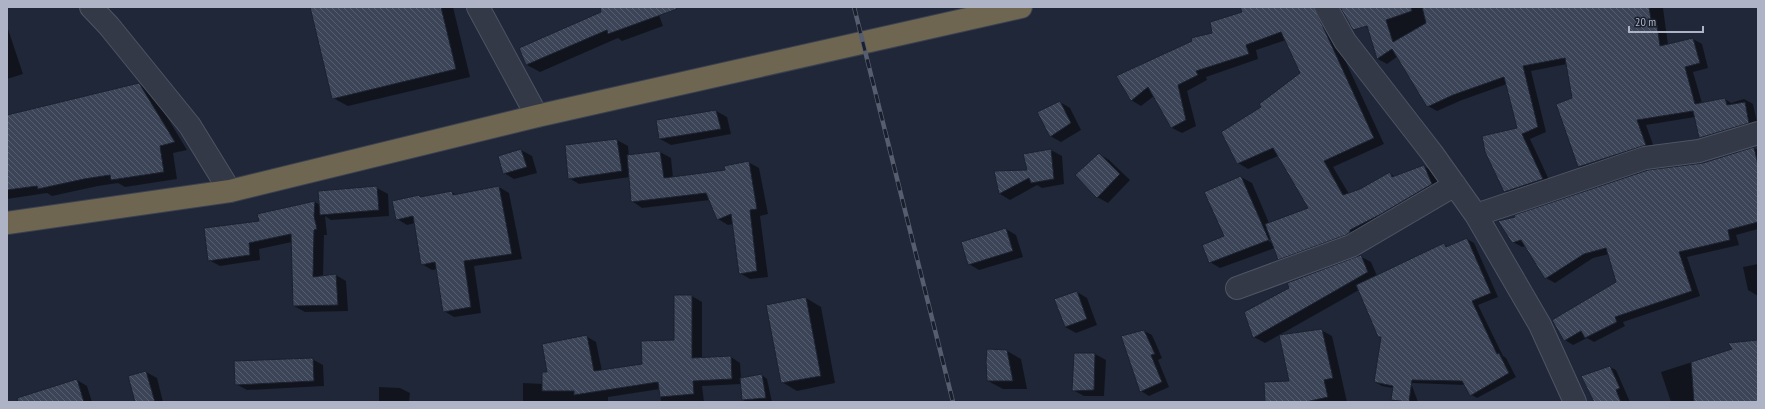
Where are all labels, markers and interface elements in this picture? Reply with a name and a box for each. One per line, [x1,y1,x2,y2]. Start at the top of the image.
scale bar [1629,8,1703,34]
text: 20 m [1635,14,1656,29]

